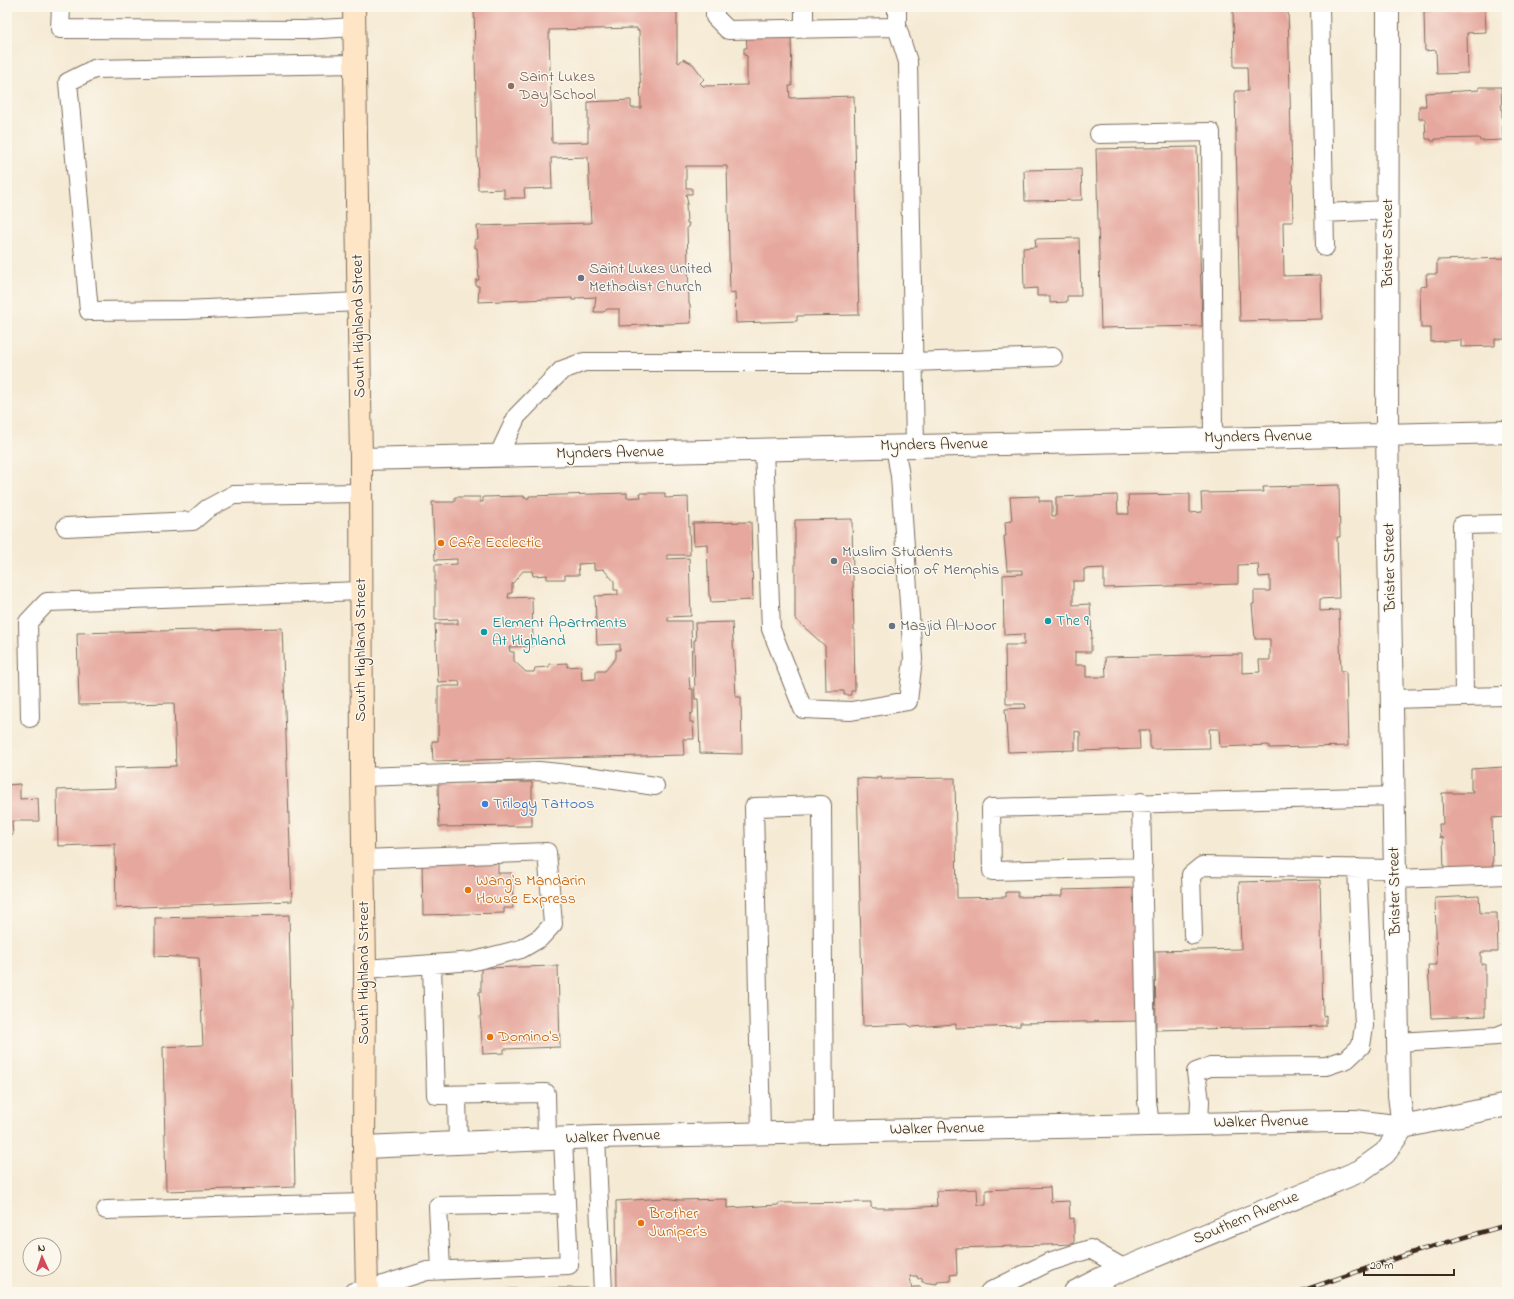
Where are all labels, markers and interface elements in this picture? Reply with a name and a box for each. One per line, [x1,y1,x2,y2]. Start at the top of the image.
place label: Saint Lukes Day School [518,65,596,107]
marker: Saint Lukes Day School [506,81,516,91]
street label: Brister Street [1376,198,1400,288]
street label: South Highland Street [346,253,372,398]
place label: Saint Lukes United Methodist Church [589,257,712,299]
marker: Saint Lukes United Methodist Church [576,273,586,283]
street label: Mynders Avenue [1204,424,1313,450]
street label: Mynders Avenue [880,432,989,458]
street label: Mynders Avenue [556,440,665,466]
street label: Brister Street [1377,522,1403,612]
place label: Cafe Ecclectic [449,531,542,555]
marker: Cafe Ecclectic [436,538,446,548]
place label: Muslim Students Association of Memphis [842,540,999,582]
marker: Muslim Students Association of Memphis [829,556,839,566]
street label: South Highland Street [349,578,373,722]
place label: The 9 [1056,609,1089,633]
place label: Element Apartments At Highland [492,611,627,653]
place label: Masjid Al-Noor [900,614,997,638]
marker: The 9 [1043,616,1053,626]
marker: Masjid Al-Noor [887,621,897,631]
marker: Element Apartments At Highland [479,627,489,637]
place label: Trilogy Tattoos [493,792,594,816]
marker: Trilogy Tattoos [480,799,490,809]
street label: Brister Street [1382,846,1408,936]
place label: Wang's Mandarin House Express [476,869,586,911]
marker: Wang's Mandarin House Express [463,885,473,895]
street label: South Highland Street [352,901,376,1045]
place label: Domino's [497,1025,559,1049]
marker: Domino's [485,1032,495,1042]
street label: Walker Avenue [1213,1109,1309,1135]
street label: Walker Avenue [889,1116,985,1142]
street label: Walker Avenue [565,1123,662,1151]
street label: Southern Avenue [1190,1185,1303,1251]
place label: Brother Juniper’s [648,1202,707,1244]
marker: Brother Juniper’s [636,1218,646,1228]
north arrow [22,1237,62,1277]
text: N [37,1240,46,1256]
scale bar [1364,1251,1454,1277]
text: 20 m [1370,1257,1393,1275]

